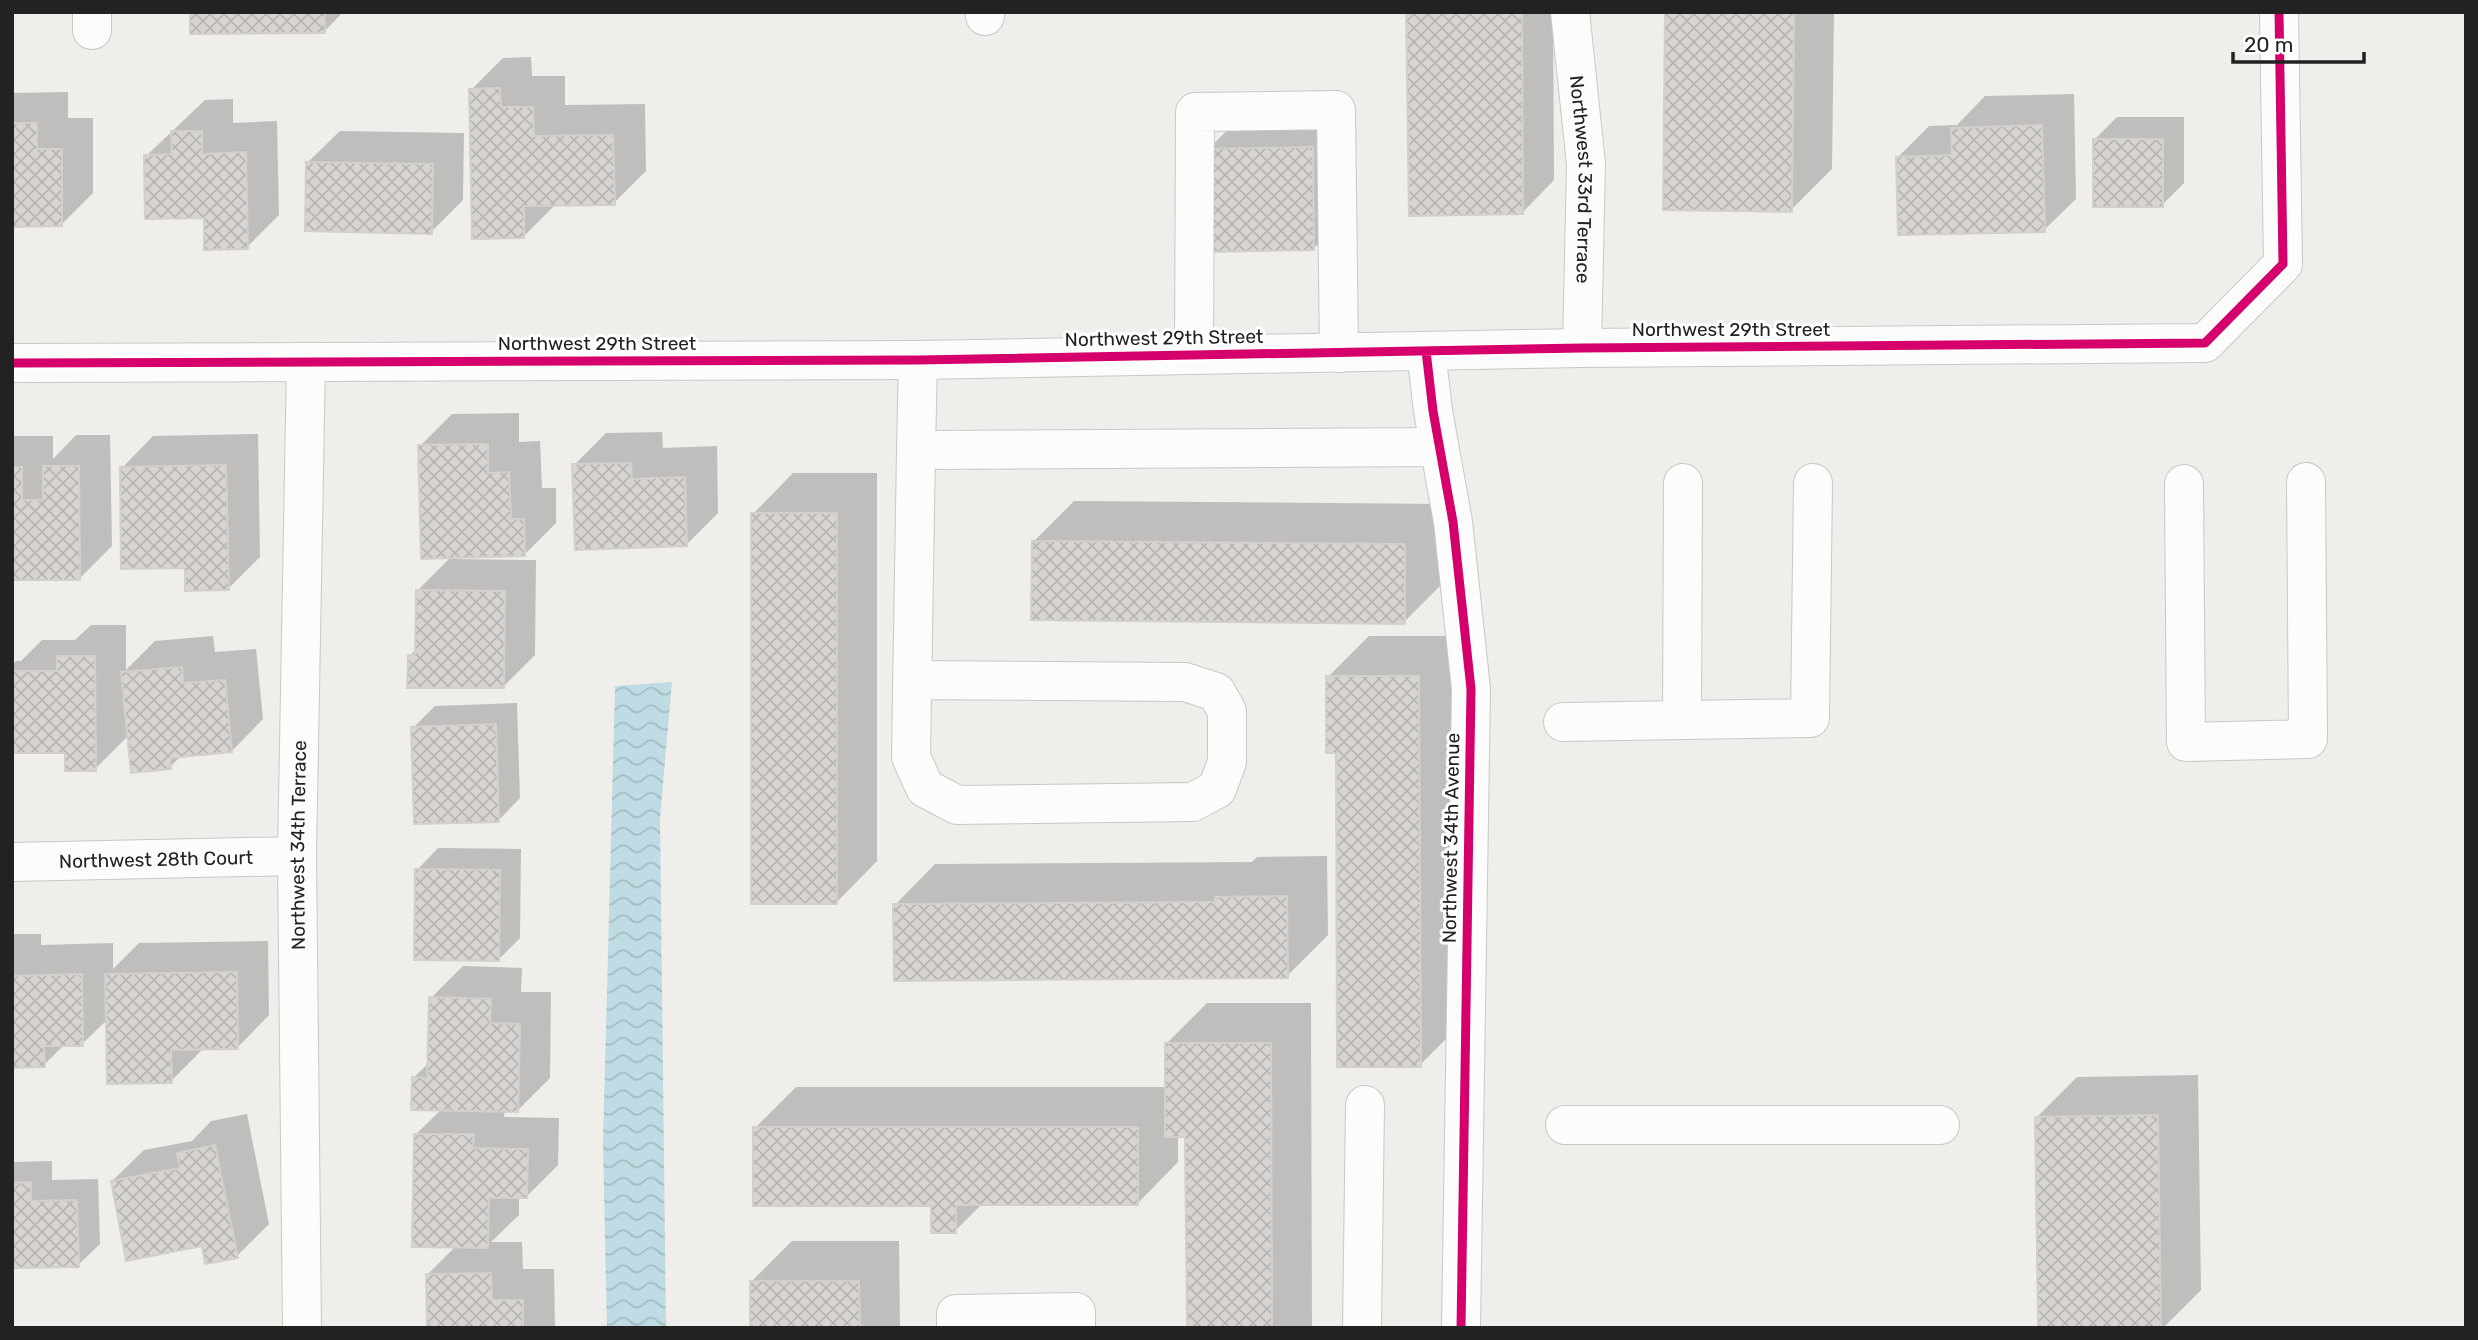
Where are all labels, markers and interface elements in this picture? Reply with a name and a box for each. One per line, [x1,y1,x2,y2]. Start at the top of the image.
scale bar [2233,21,2364,65]
text: 20 m [2244,32,2293,57]
street label: Northwest 33rd Terrace [1565,74,1598,284]
street label: Northwest 29th Street [1632,318,1831,341]
street label: Northwest 29th Street [1065,325,1264,351]
street label: Northwest 29th Street [498,332,697,355]
street label: Northwest 34th Avenue [1438,733,1464,943]
street label: Northwest 34th Terrace [285,740,311,950]
street label: Northwest 28th Court [59,845,254,873]

